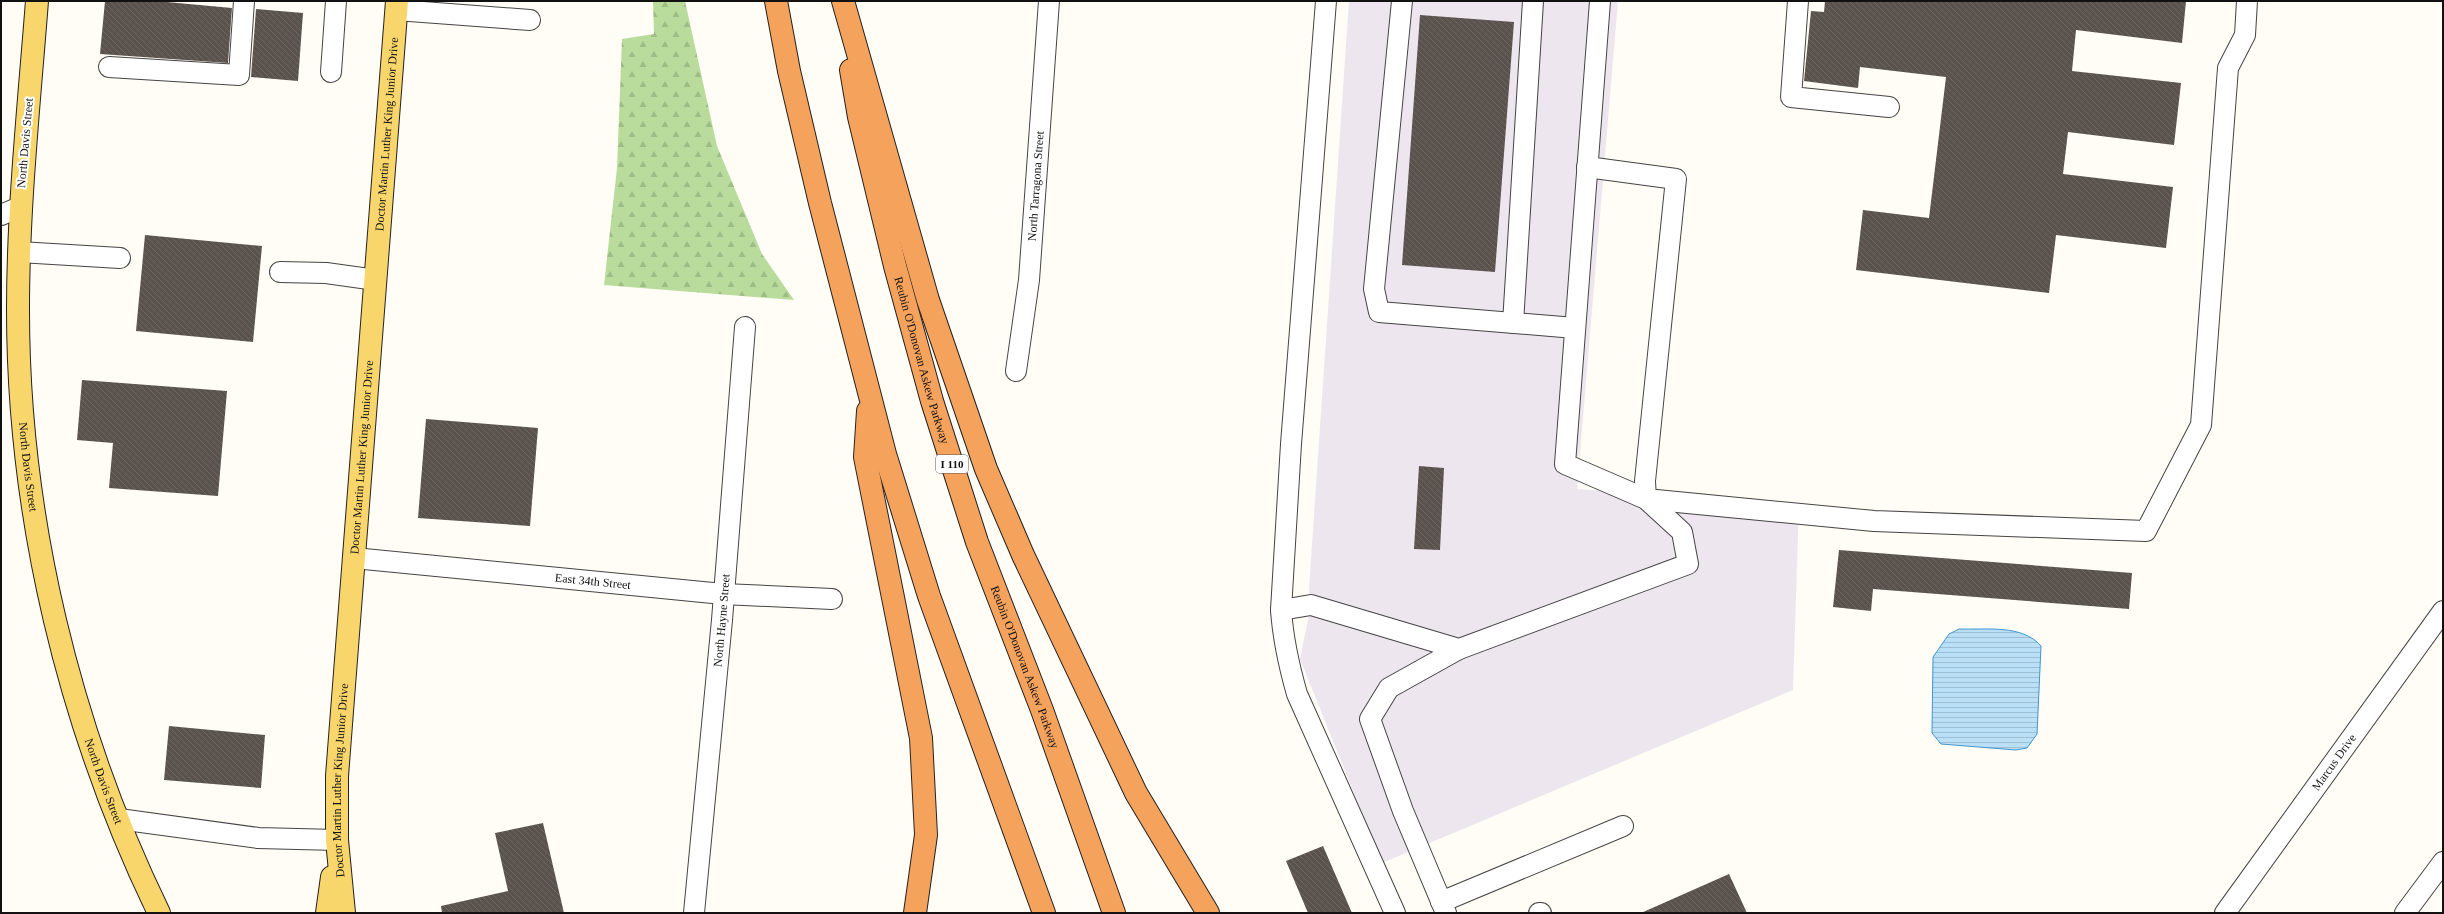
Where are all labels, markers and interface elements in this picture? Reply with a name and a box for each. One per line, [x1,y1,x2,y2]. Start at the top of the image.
street label: Doctor Martin Luther King Junior Drive [372,37,401,232]
street label: North Davis Street [14,97,36,188]
street label: North Tarragona Street [1025,130,1047,242]
street label: Reubin O'Donovan Askew Parkway [891,275,952,446]
street label: Doctor Martin Luther King Junior Drive [347,360,376,555]
street label: North Davis Street [16,422,41,513]
road number: I 110 [936,455,968,473]
street label: East 34th Street [554,571,632,592]
street label: North Hayne Street [711,573,733,667]
street label: Reubin O'Donovan Askew Parkway [988,584,1062,751]
street label: Doctor Martin Luther King Junior Drive [330,683,351,878]
street label: Marcus Drive [2309,731,2359,793]
street label: North Davis Street [82,737,126,827]

